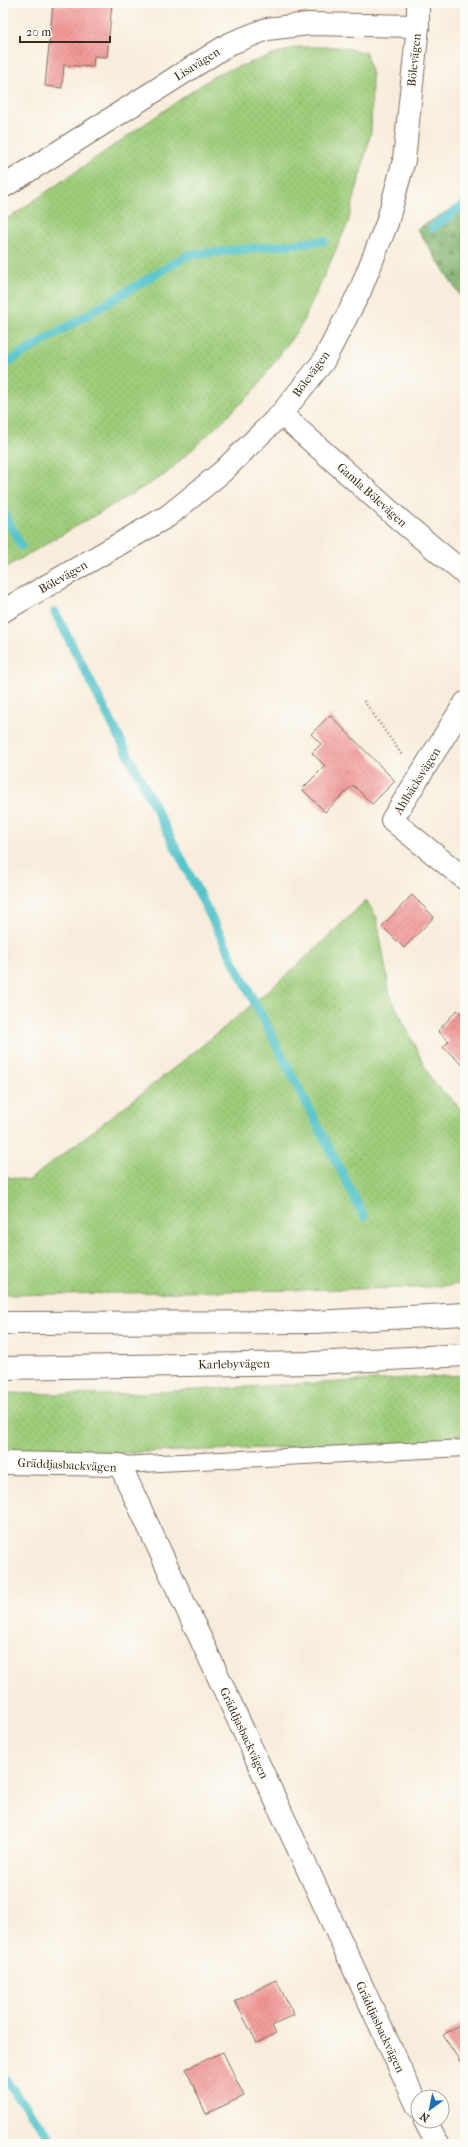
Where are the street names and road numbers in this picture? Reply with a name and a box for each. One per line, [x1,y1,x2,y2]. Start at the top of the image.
street label: Bölevägen [404,33,424,87]
street label: Lisavägen [172,44,222,84]
street label: Bölevägen [290,348,332,400]
street label: Gamla Bölevägen [334,460,410,530]
street label: Bölevägen [36,558,90,596]
street label: Ahlbäcksvägen [390,745,443,818]
street label: Karlebyvägen [198,1356,270,1372]
street label: Gräddjasbackvägen [17,1455,117,1475]
street label: Gräddjasbackvägen [217,1685,271,1781]
street label: Gräddjasbackvägen [353,1979,407,2075]

